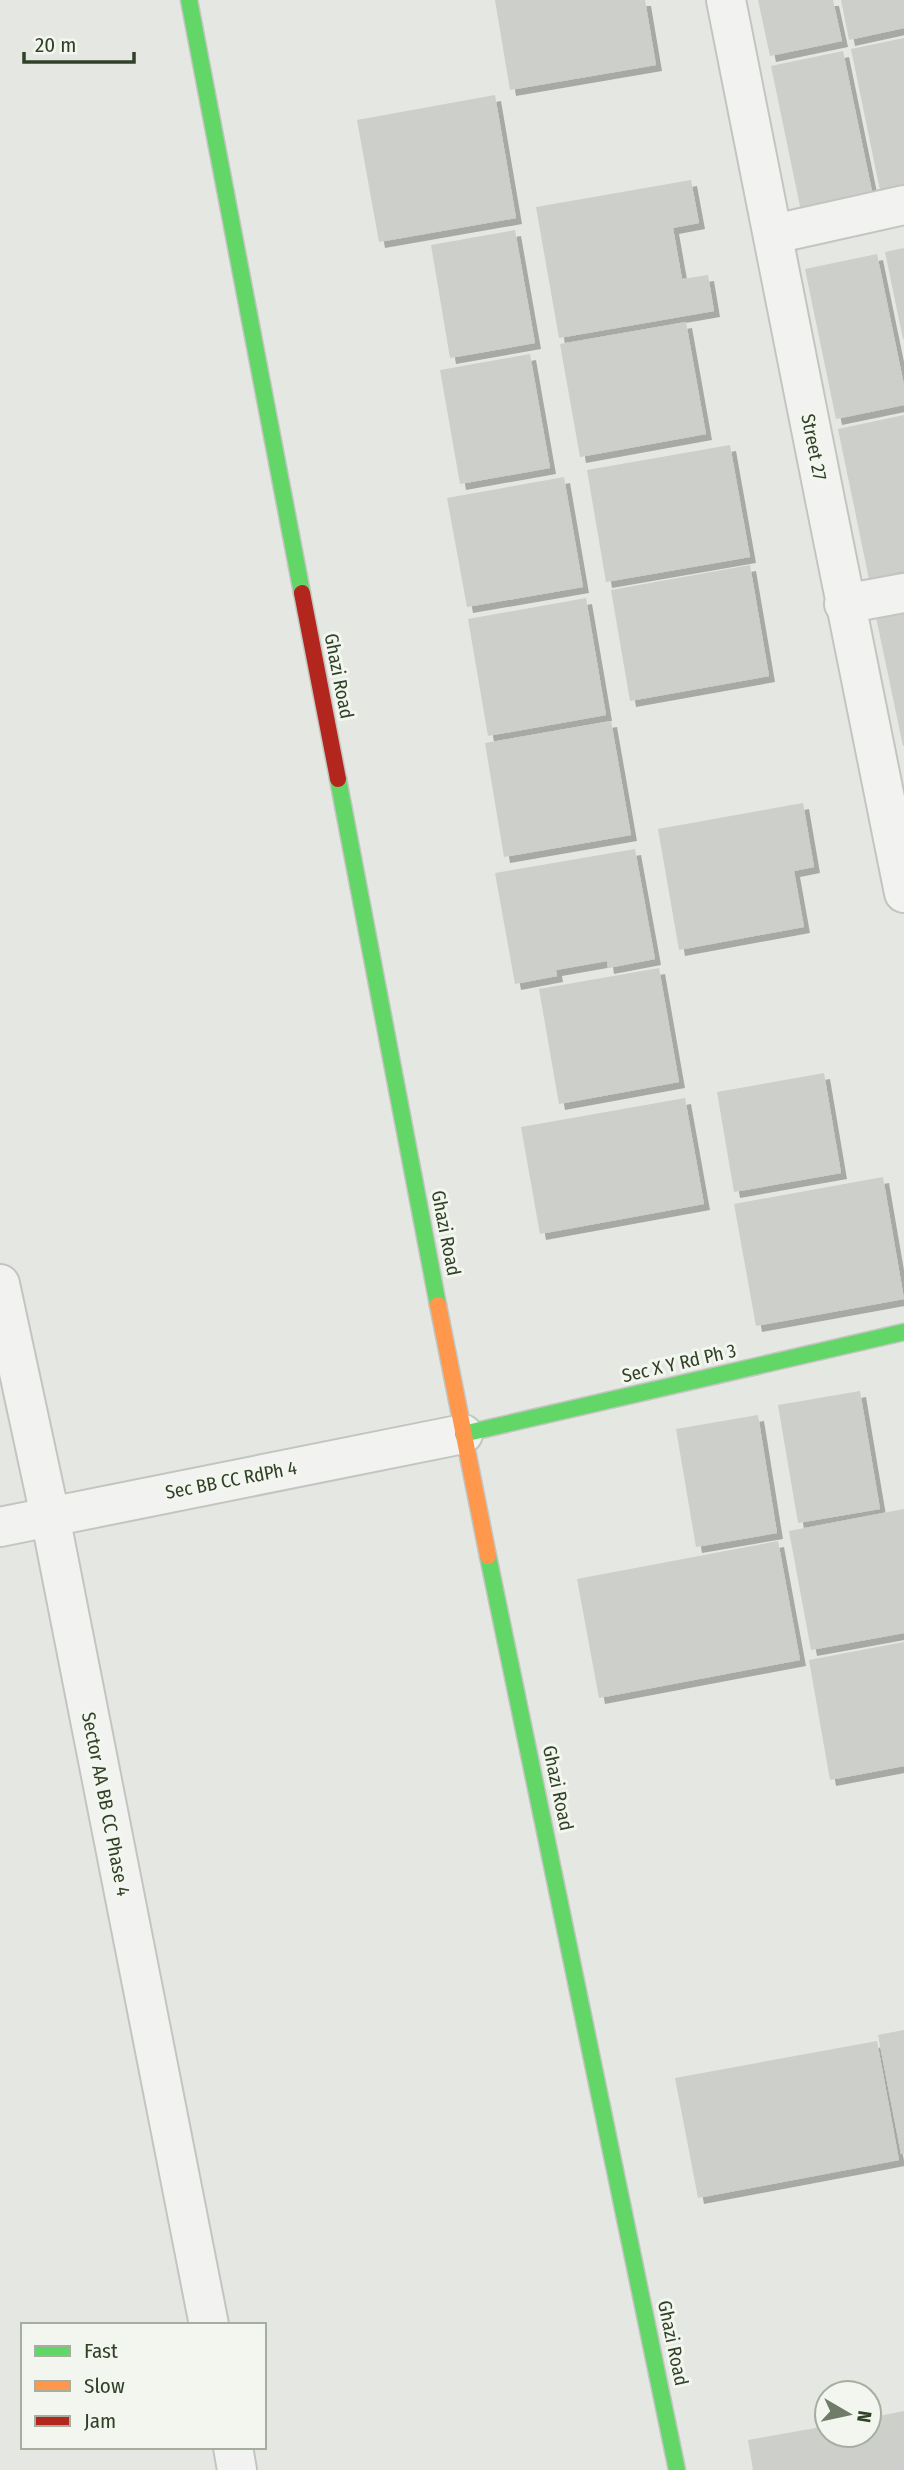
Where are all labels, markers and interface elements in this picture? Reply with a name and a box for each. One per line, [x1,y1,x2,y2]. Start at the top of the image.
scale bar [24,21,135,65]
text: 20 m [35,32,76,58]
street label: Street 27 [796,412,832,482]
street label: Ghazi Road [319,631,359,721]
street label: Ghazi Road [426,1188,466,1278]
street label: Sec X Y Rd Ph 3 [620,1339,738,1387]
street label: Sec BB CC RdPh 4 [163,1456,299,1504]
street label: Sector AA BB CC Phase 4 [77,1710,135,1898]
street label: Ghazi Road [538,1743,578,1833]
street label: Ghazi Road [653,2298,693,2388]
legend [21,2323,266,2449]
text: Fast [84,2338,118,2364]
text: Slow [84,2373,125,2399]
north arrow [813,2379,883,2449]
text: Jam [84,2408,116,2434]
text: N [852,2409,877,2424]

